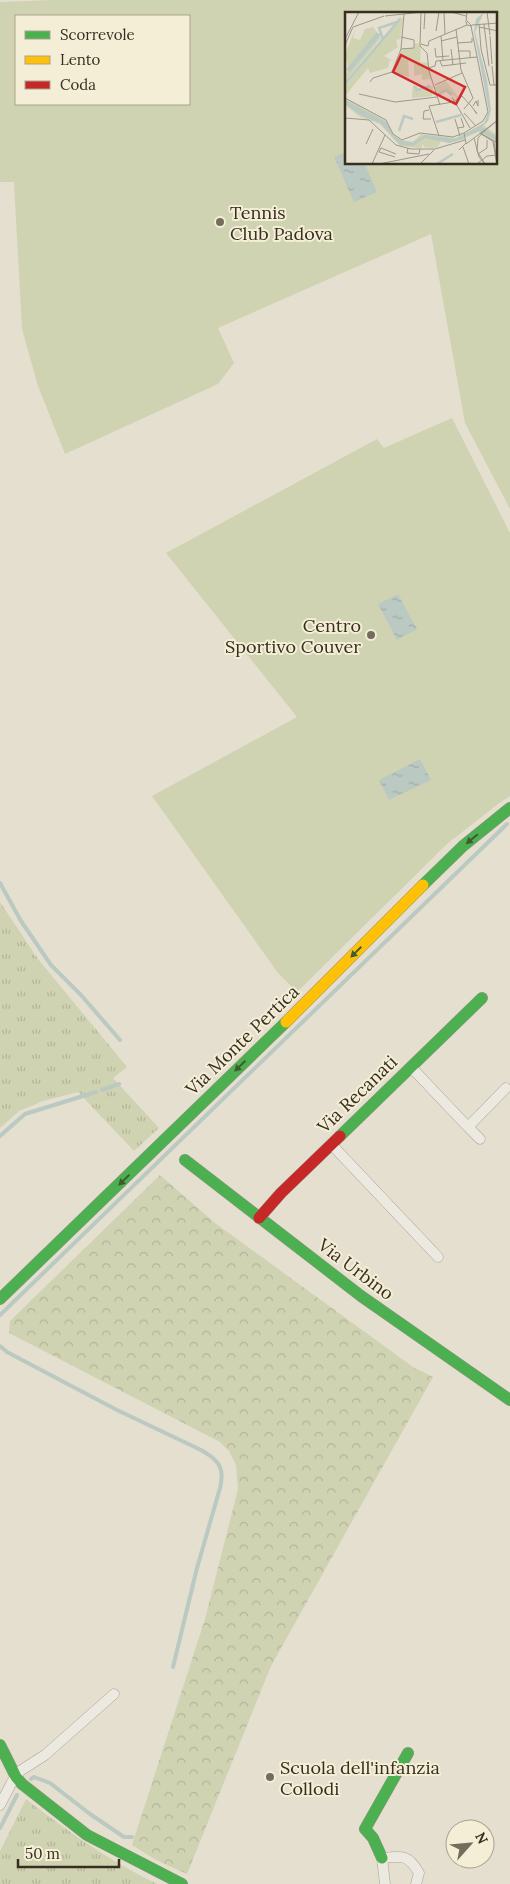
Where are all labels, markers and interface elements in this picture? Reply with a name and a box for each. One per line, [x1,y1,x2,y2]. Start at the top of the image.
inset map [345,12,498,165]
legend [15,15,190,105]
text: Scorrevole [60,25,135,44]
text: Lento [60,50,101,69]
text: Coda [60,75,96,94]
place label: Tennis Club Padova [230,201,333,245]
marker: Tennis Club Padova [214,216,226,228]
place label: Centro Sportivo Couver [225,614,361,658]
marker: Centro Sportivo Couver [365,629,377,641]
one-way arrow [466,833,479,844]
one-way arrow [350,946,362,958]
street label: Via Monte Pertica [180,980,304,1101]
street label: Via Recanati [311,1050,402,1139]
one-way arrow [234,1060,246,1072]
one-way arrow [118,1174,130,1186]
street label: Via Urbino [313,1232,398,1305]
place label: Scuola dell'infanzia Collodi [280,1756,440,1800]
marker: Scuola dell'infanzia Collodi [264,1771,276,1783]
north arrow [445,1819,495,1869]
text: N [471,1829,492,1847]
scale bar [18,1836,119,1868]
text: 50 m [25,1844,60,1863]

